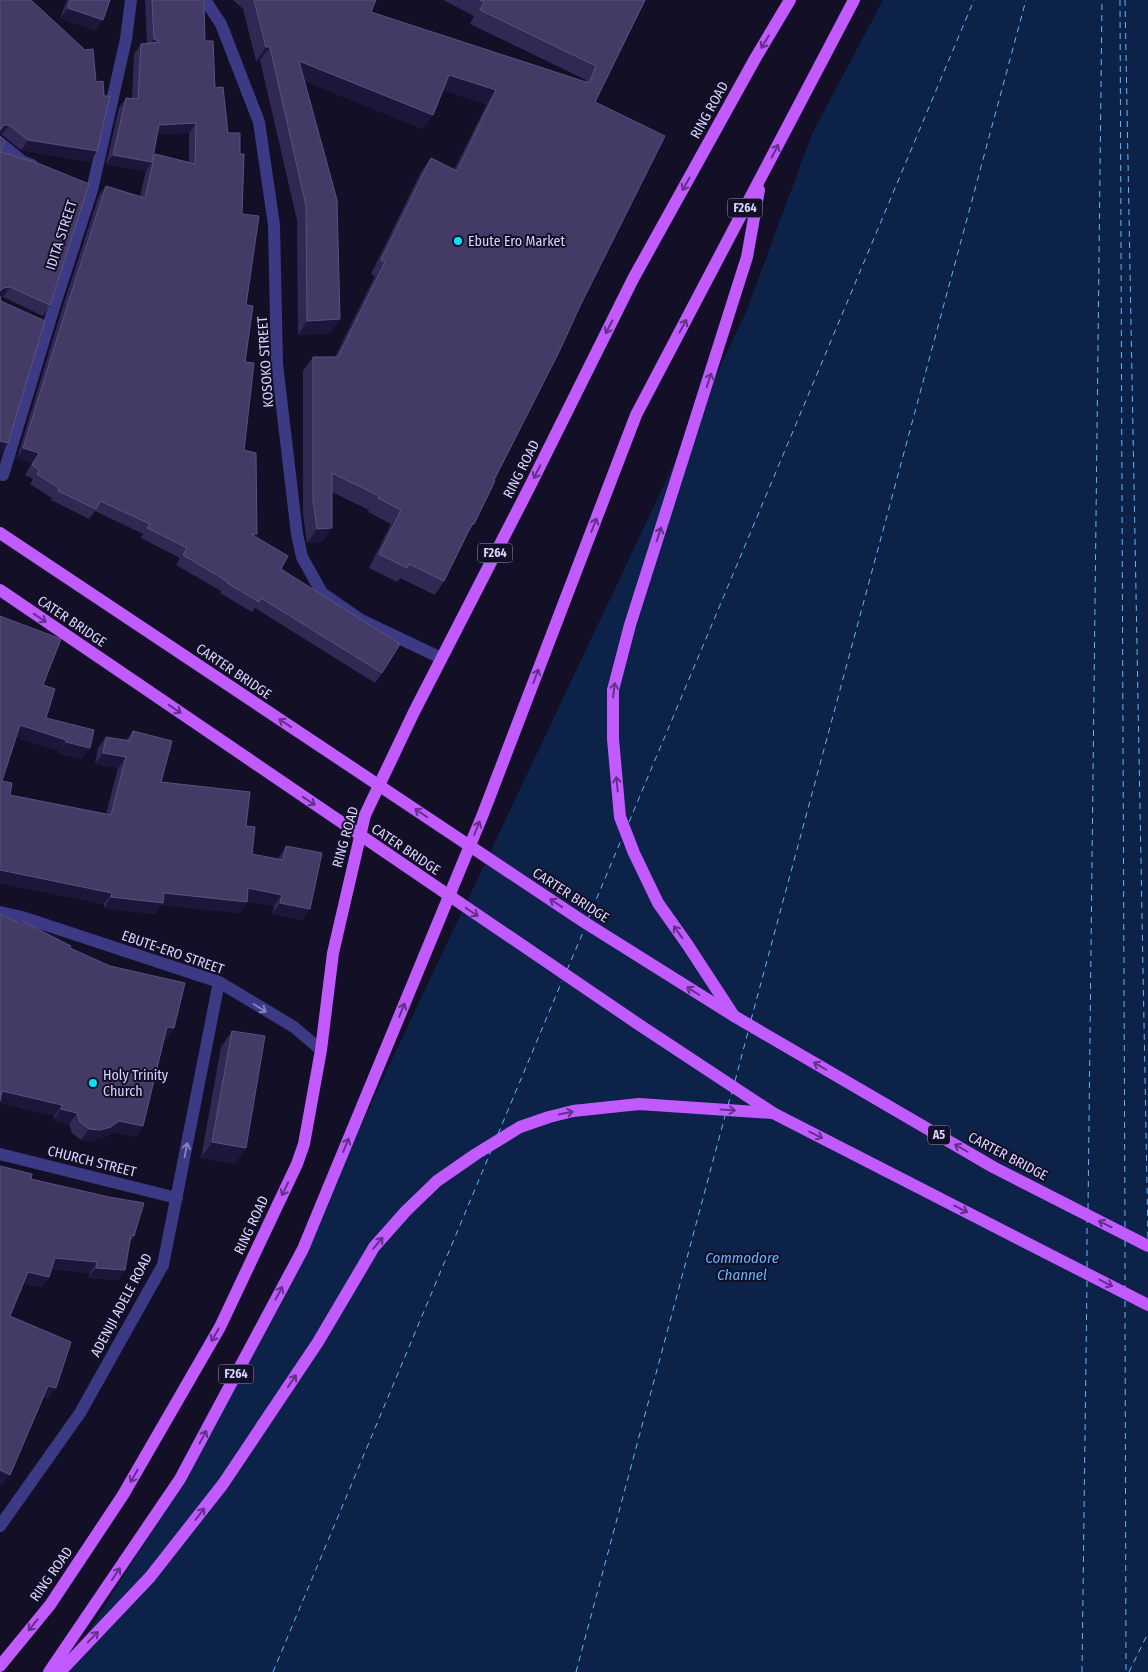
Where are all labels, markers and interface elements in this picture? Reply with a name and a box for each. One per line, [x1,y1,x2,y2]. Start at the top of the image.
one-way arrow [759,34,769,48]
street label: RING ROAD [687,79,732,142]
one-way arrow [770,143,780,158]
one-way arrow [681,176,691,191]
street label: IDITA STREET [42,198,81,272]
road number: F264 [728,198,762,218]
place label: Ebute Ero Market [468,233,565,250]
marker: Ebute Ero Market [452,235,464,247]
street label: KOSOKO STREET [254,315,277,408]
one-way arrow [678,318,688,333]
one-way arrow [604,319,613,334]
one-way arrow [704,372,714,388]
street label: RING ROAD [500,437,543,501]
one-way arrow [531,465,541,480]
one-way arrow [590,517,599,533]
one-way arrow [655,527,664,543]
road number: F264 [478,544,512,562]
street label: CATER BRIDGE [34,592,110,651]
one-way arrow [33,613,47,623]
street label: CARTER BRIDGE [193,640,275,703]
one-way arrow [531,669,541,684]
one-way arrow [609,683,619,699]
one-way arrow [167,704,181,714]
one-way arrow [279,718,293,728]
one-way arrow [612,776,622,792]
one-way arrow [302,795,316,806]
street label: RING ROAD [329,805,362,870]
one-way arrow [414,808,428,818]
street label: CATER BRIDGE [368,820,444,879]
one-way arrow [473,821,482,836]
street label: CARTER BRIDGE [529,864,612,927]
one-way arrow [549,898,563,908]
one-way arrow [465,907,479,917]
one-way arrow [673,925,683,939]
street label: EBUTE-ERO STREET [120,927,227,978]
one-way arrow [686,985,700,995]
one-way arrow [253,1002,267,1013]
one-way arrow [397,1003,407,1018]
one-way arrow [814,1061,828,1071]
place label: Holy Trinity Church [103,1067,169,1100]
marker: Holy Trinity Church [87,1077,99,1089]
one-way arrow [720,1106,736,1115]
one-way arrow [558,1108,574,1117]
road number: A5 [928,1126,950,1144]
street label: CARTER BRIDGE [965,1128,1051,1185]
one-way arrow [809,1130,824,1140]
one-way arrow [342,1138,351,1153]
street label: CHURCH STREET [46,1142,138,1181]
one-way arrow [182,1142,191,1158]
one-way arrow [954,1143,968,1153]
one-way arrow [280,1181,289,1196]
street label: RING ROAD [230,1193,272,1257]
one-way arrow [953,1205,968,1214]
one-way arrow [1097,1219,1112,1229]
one-way arrow [373,1237,384,1250]
water label: Commodore Channel [705,1249,779,1284]
street label: ADENIJI ADELE ROAD [87,1251,156,1360]
one-way arrow [1098,1278,1113,1288]
one-way arrow [275,1287,285,1301]
one-way arrow [210,1328,220,1343]
road number: F264 [218,1365,254,1384]
one-way arrow [287,1374,297,1388]
one-way arrow [198,1430,208,1444]
one-way arrow [129,1469,139,1484]
one-way arrow [194,1508,205,1521]
street label: RING ROAD [26,1544,76,1605]
one-way arrow [111,1567,121,1581]
one-way arrow [28,1618,39,1631]
one-way arrow [87,1630,99,1643]

